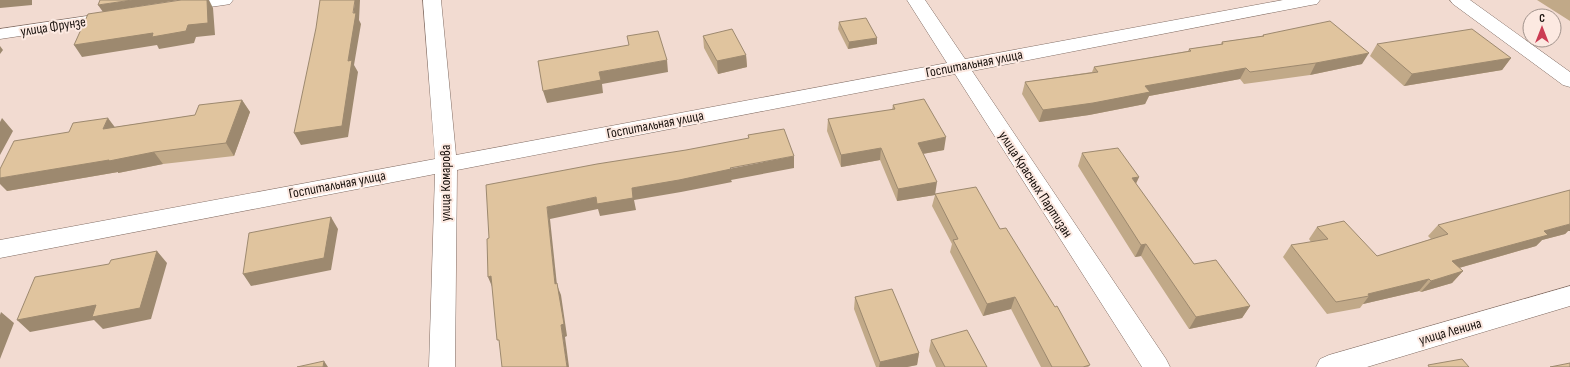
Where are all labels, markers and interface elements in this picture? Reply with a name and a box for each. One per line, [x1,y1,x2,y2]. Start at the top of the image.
north arrow [1522,8,1562,48]
text: С [1539,12,1545,25]
street label: улица Фрунзе [19,13,87,40]
street label: Госпитальная улица [924,46,1024,81]
street label: Госпитальная улица [605,107,705,142]
street label: улица Красных Партизан [995,128,1076,241]
street label: улица Комарова [437,145,454,221]
street label: Госпитальная улица [287,167,387,202]
street label: улица Ленина [1417,314,1483,349]

